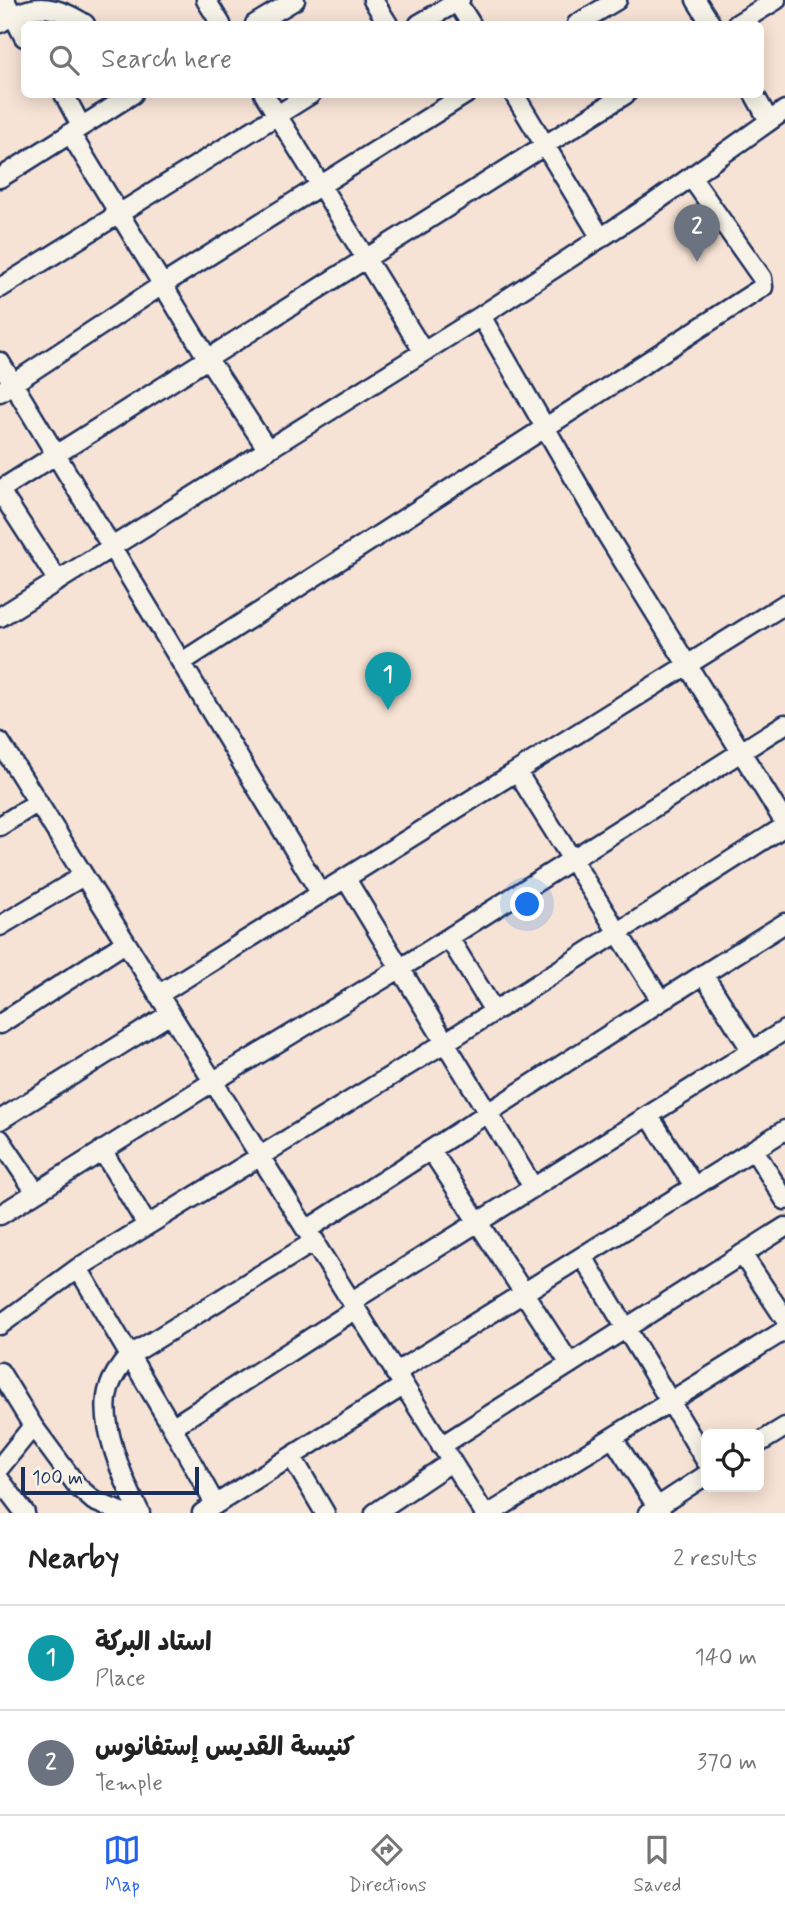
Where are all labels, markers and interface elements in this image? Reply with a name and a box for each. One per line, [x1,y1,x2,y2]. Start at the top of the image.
search box [21,21,764,98]
icon: search [45,41,83,79]
text: Search here [101,43,232,77]
pin: 2 [674,204,720,262]
pin: 1 [365,652,411,710]
your location [510,887,544,921]
map controls [701,1429,764,1492]
button: locate [701,1429,764,1492]
scale bar [21,1464,200,1496]
text: 100 m [32,1466,83,1491]
text: Nearby [28,1539,119,1578]
text: 2 results [673,1544,757,1574]
text: استاد البركة [95,1626,212,1660]
text: 1 [46,1643,56,1673]
text: 140 m [694,1643,757,1673]
text: Place [95,1664,146,1694]
text: كنيسة القديس إستفانوس [95,1731,355,1765]
text: 2 [45,1748,57,1778]
text: 370 m [697,1748,757,1778]
text: Temple [95,1769,163,1799]
tab: Map [103,1831,141,1898]
tab: Directions [348,1831,427,1898]
tab: Saved [633,1831,681,1898]

